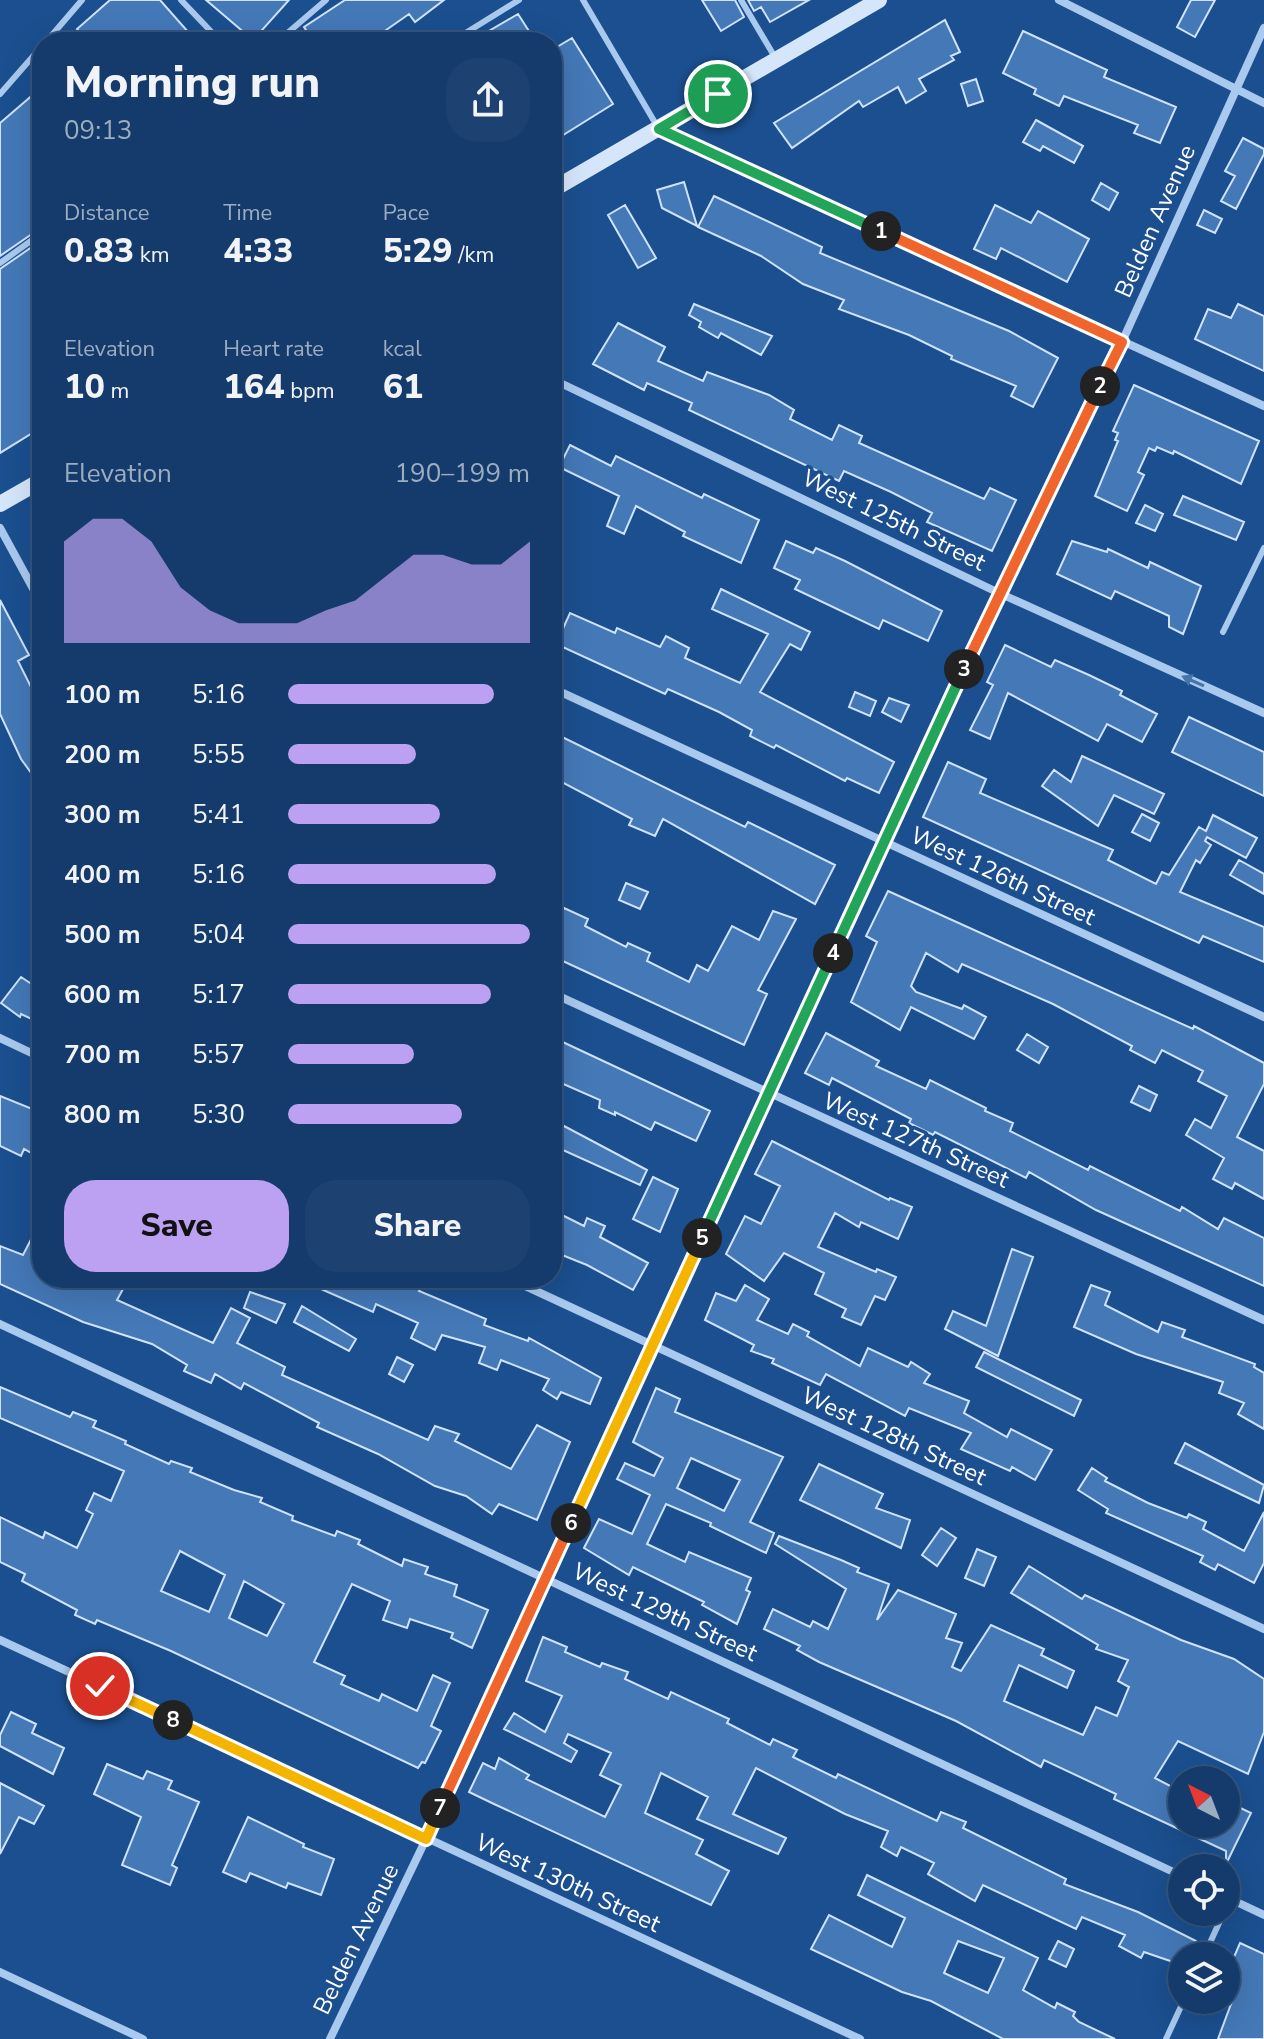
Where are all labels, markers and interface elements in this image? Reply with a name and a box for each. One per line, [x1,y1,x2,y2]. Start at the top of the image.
text: Morning run [64,53,320,113]
button: share [446,58,530,142]
pin [684,60,752,128]
icon: arrive [696,72,740,116]
text: 09:13 [64,113,132,148]
street label: Belden Avenue [1107,139,1203,303]
text: Distance [64,198,149,228]
text: Time [223,198,272,228]
text: Pace [383,198,429,228]
pin: 1 [861,211,901,251]
text: 1 [874,216,888,246]
text: 0.83 [64,228,134,274]
text: 4:33 [223,228,293,274]
text: 5:29 [383,228,453,274]
text: km [134,240,170,270]
text: /km [453,240,494,270]
text: Elevation [64,334,155,364]
text: Heart rate [223,334,324,364]
text: kcal [383,334,422,364]
text: 10 [64,364,105,410]
text: 164 [223,364,285,410]
text: 61 [383,364,423,410]
pin: 2 [1080,366,1120,406]
text: 2 [1093,371,1107,401]
text: m [105,376,129,406]
text: bpm [285,376,335,406]
text: Elevation [64,456,172,491]
text: 190–199 m [394,456,530,491]
street label: West 125th Street [797,462,992,579]
pin: 3 [944,649,984,689]
text: 3 [957,654,971,684]
one-way arrow [1181,674,1205,688]
text: 100 m [64,677,141,712]
text: 5:16 [192,677,245,712]
text: 200 m [64,737,141,772]
text: 5:55 [192,737,245,772]
text: 300 m [64,797,141,832]
text: 5:41 [192,797,245,832]
street label: West 126th Street [905,819,1101,933]
text: 400 m [64,857,141,892]
text: 5:16 [192,857,245,892]
text: 500 m [64,917,141,952]
text: 5:04 [192,917,245,952]
pin: 4 [813,933,853,973]
text: 4 [826,938,840,968]
text: 600 m [64,977,141,1012]
text: 5:17 [192,977,245,1012]
text: 700 m [64,1037,141,1072]
text: 5:57 [192,1037,245,1072]
street label: West 127th Street [818,1085,1015,1196]
text: 800 m [64,1097,141,1132]
text: 5:30 [192,1097,245,1132]
button: Save [64,1180,289,1272]
button: Share [305,1180,530,1272]
pin: 5 [682,1218,722,1258]
text: 5 [695,1223,709,1253]
street label: West 128th Street [796,1379,992,1493]
pin: 6 [551,1503,591,1543]
text: 6 [564,1508,578,1538]
street label: West 129th Street [567,1555,763,1669]
pin [66,1652,134,1720]
icon: check [78,1664,122,1708]
pin: 8 [153,1700,193,1740]
text: 8 [166,1705,180,1735]
north arrow [1168,1766,1240,1838]
map controls [1168,1766,1240,2014]
pin: 7 [420,1788,460,1828]
text: 7 [433,1793,447,1823]
street label: West 130th Street [470,1826,666,1940]
button: locate [1168,1854,1240,1926]
street label: Belden Avenue [306,1858,406,2020]
button: layers [1168,1942,1240,2014]

